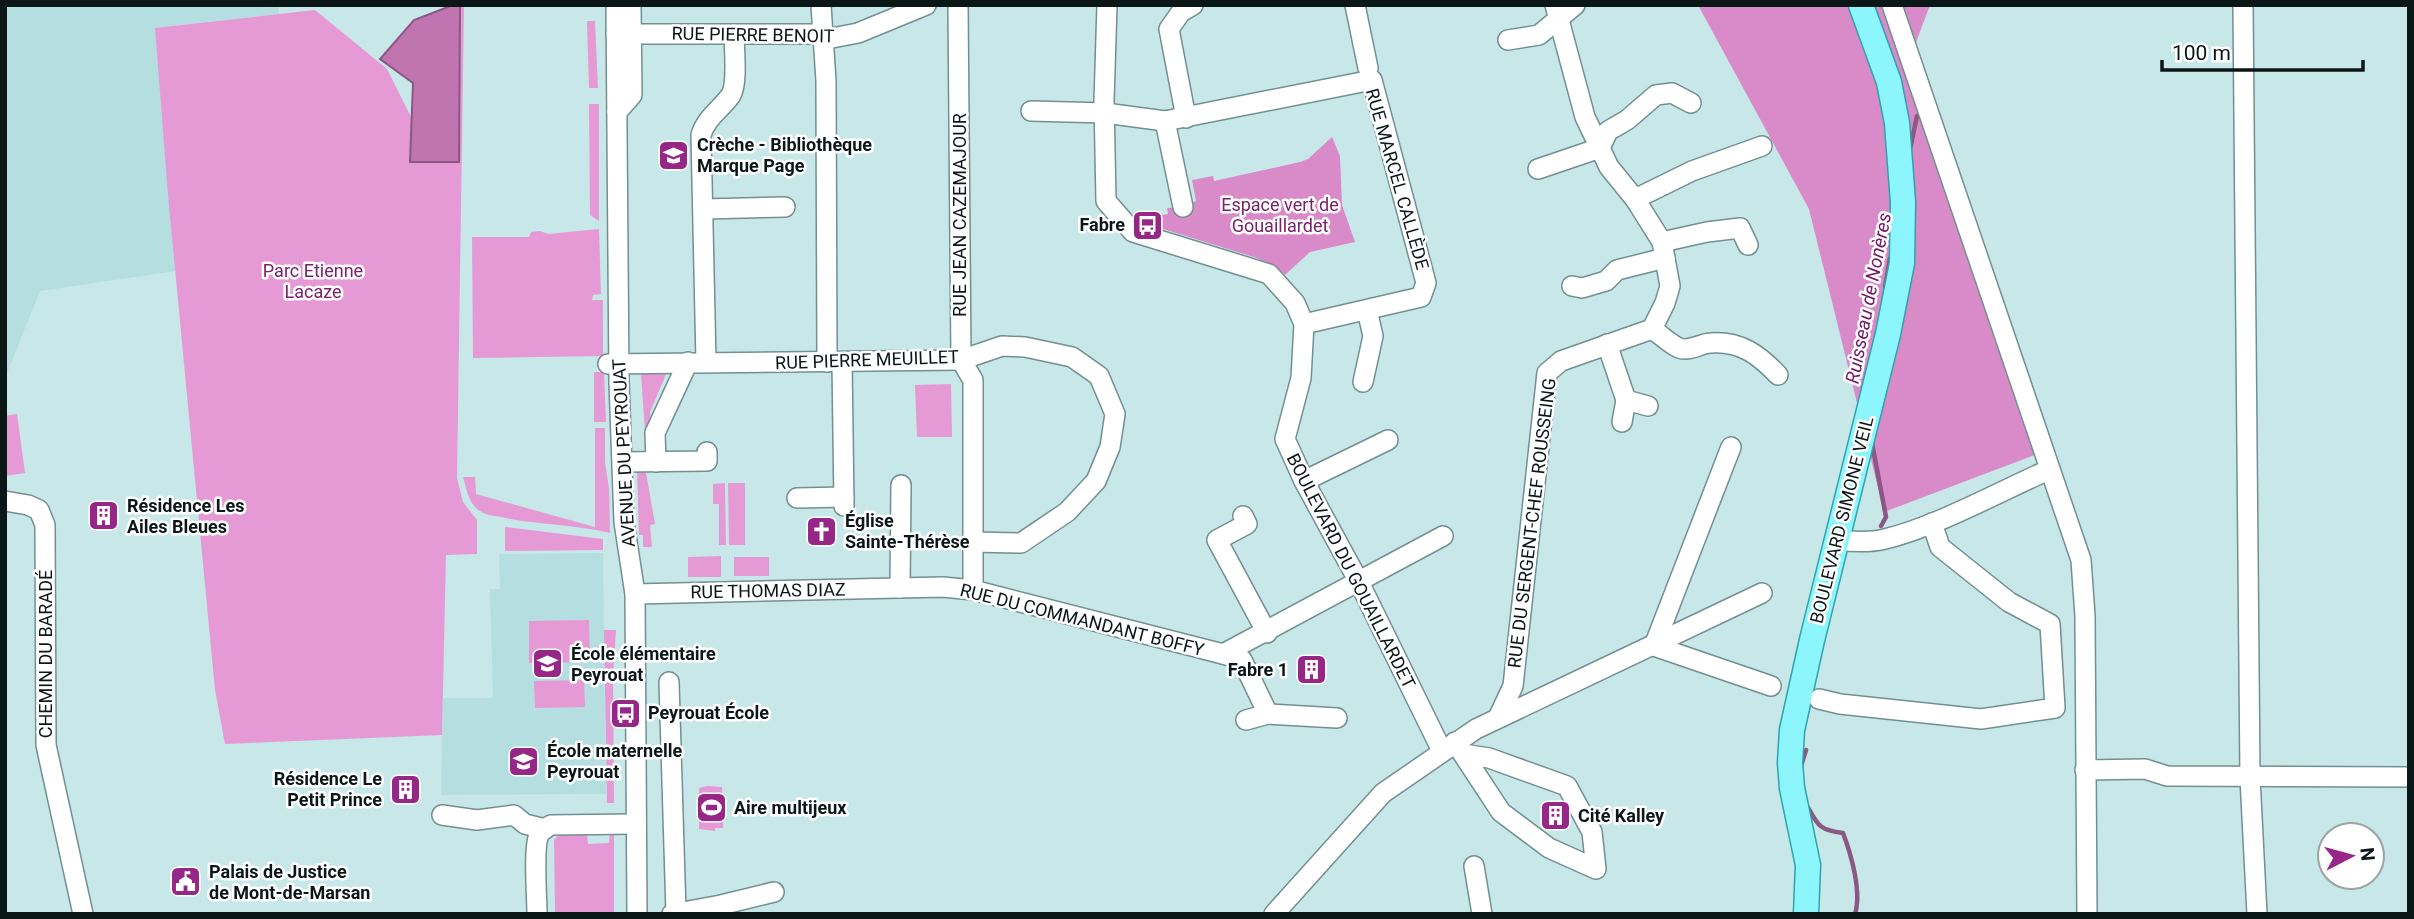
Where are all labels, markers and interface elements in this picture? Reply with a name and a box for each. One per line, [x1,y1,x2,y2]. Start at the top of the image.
street label: RUE PIERRE BENOIT [671,23,835,46]
scale bar [2162,28,2363,72]
text: 100 m [2172,41,2231,65]
street label: RUE MARCEL CALLÈDE [1362,86,1433,272]
street label: RUE JEAN CAZEMAJOUR [949,113,970,317]
place label: Crèche - Bibliothèque Marque Page [697,134,872,176]
school or university icon: Crèche - Bibliothèque Marque Page [657,138,691,172]
park label: Espace vert de Gouaillardet [1221,194,1339,236]
bus stop icon: Fabre [1131,208,1165,242]
water label: Ruisseau de Nonères [1841,211,1896,385]
place label: Fabre [1080,214,1125,235]
park label: Parc Etienne Lacaze [263,260,363,302]
street label: RUE PIERRE MEUILLET [775,346,959,373]
street label: AVENUE DU PEYROUAT [608,358,639,548]
street label: RUE DU SERGENT-CHEF ROUSSEING [1503,377,1560,669]
street label: BOULEVARD SIMONE VEIL [1806,414,1877,626]
street label: BOULEVARD DU GOUAILLARDET [1283,450,1420,692]
place label: Résidence Les Ailes Bleues [127,495,244,537]
building icon: Résidence Les Ailes Bleues [87,499,121,533]
place label: Église Sainte-Thérèse [845,510,970,552]
church icon: Église Sainte-Thérèse [805,514,839,548]
street label: CHEMIN DU BARADÉ [35,570,56,738]
street label: RUE THOMAS DIAZ [690,579,846,602]
street label: RUE DU COMMANDANT BOFFY [958,579,1207,660]
place label: École élémentaire Peyrouat [571,643,716,685]
school or university icon: École élémentaire Peyrouat [531,647,565,681]
building icon: Fabre 1 [1294,653,1328,687]
place label: Fabre 1 [1228,659,1288,680]
bus stop icon: Peyrouat École [608,696,642,730]
place label: Peyrouat École [648,702,769,723]
place label: École maternelle Peyrouat [547,740,682,782]
school or university icon: École maternelle Peyrouat [507,744,541,778]
place label: Résidence Le Petit Prince [274,768,382,810]
building icon: Résidence Le Petit Prince [388,772,422,806]
sports icon: Aire multijeux [694,791,728,825]
place label: Aire multijeux [734,797,847,818]
building icon: Cité Kalley [1538,799,1572,833]
place label: Cité Kalley [1578,805,1665,826]
north arrow [2316,821,2386,891]
text: N [2355,846,2380,862]
place label: Palais de Justice de Mont-de-Marsan [209,861,370,903]
public building icon: Palais de Justice de Mont-de-Marsan [169,865,203,899]

